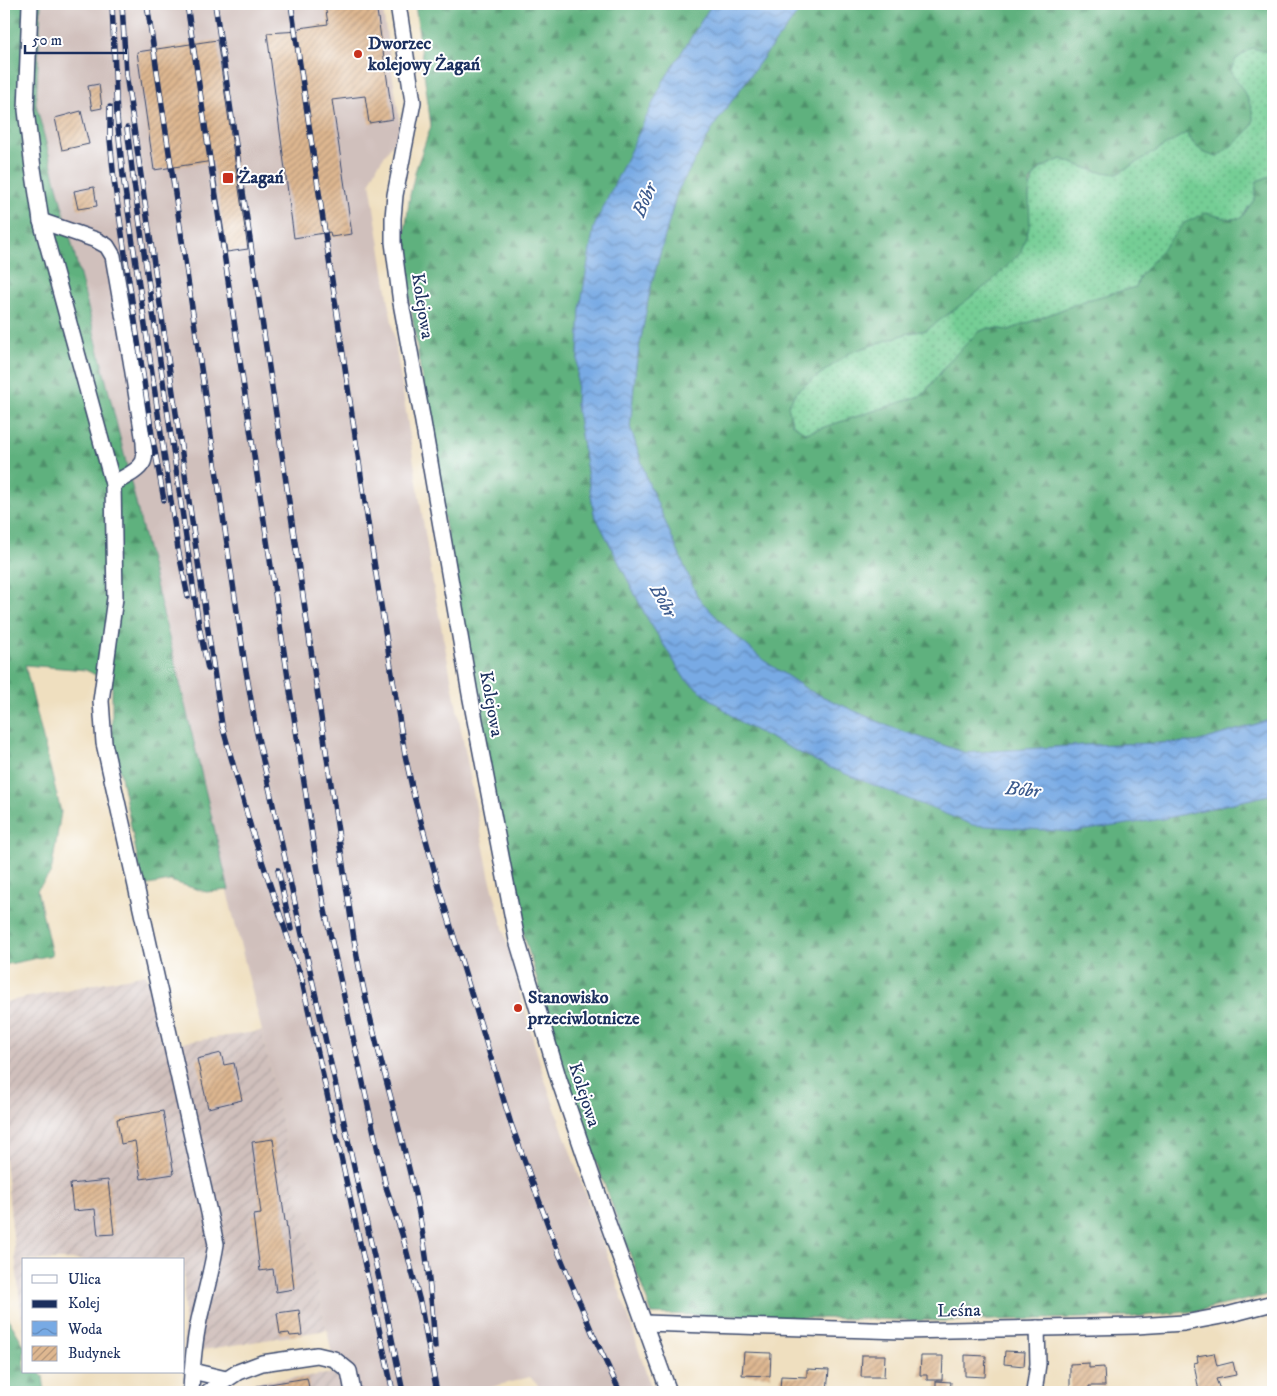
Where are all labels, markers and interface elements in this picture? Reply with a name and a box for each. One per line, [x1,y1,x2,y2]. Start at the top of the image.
scale bar [25,22,126,54]
text: 50 m [32,31,62,50]
place label: Dworzec kolejowy Żagań [367,33,481,76]
marker: Dworzec kolejowy Żagań [352,48,364,60]
place label: Żagań [239,166,285,189]
marker: Żagań [221,171,235,185]
water label: Bóbr [627,178,663,221]
street label: Kolejowa [406,272,438,341]
water label: Bóbr [644,580,682,624]
street label: Kolejowa [474,670,508,739]
water label: Bóbr [1004,777,1044,803]
place label: Stanowisko przeciwlotnicze [527,987,640,1030]
marker: Stanowisko przeciwlotnicze [512,1002,524,1014]
street label: Kolejowa [563,1060,605,1130]
legend [22,1258,185,1374]
text: Ulica [68,1270,101,1289]
text: Kolej [68,1294,100,1313]
street label: Leśna [937,1300,981,1322]
text: Woda [67,1320,103,1339]
text: Budynek [68,1344,121,1363]

